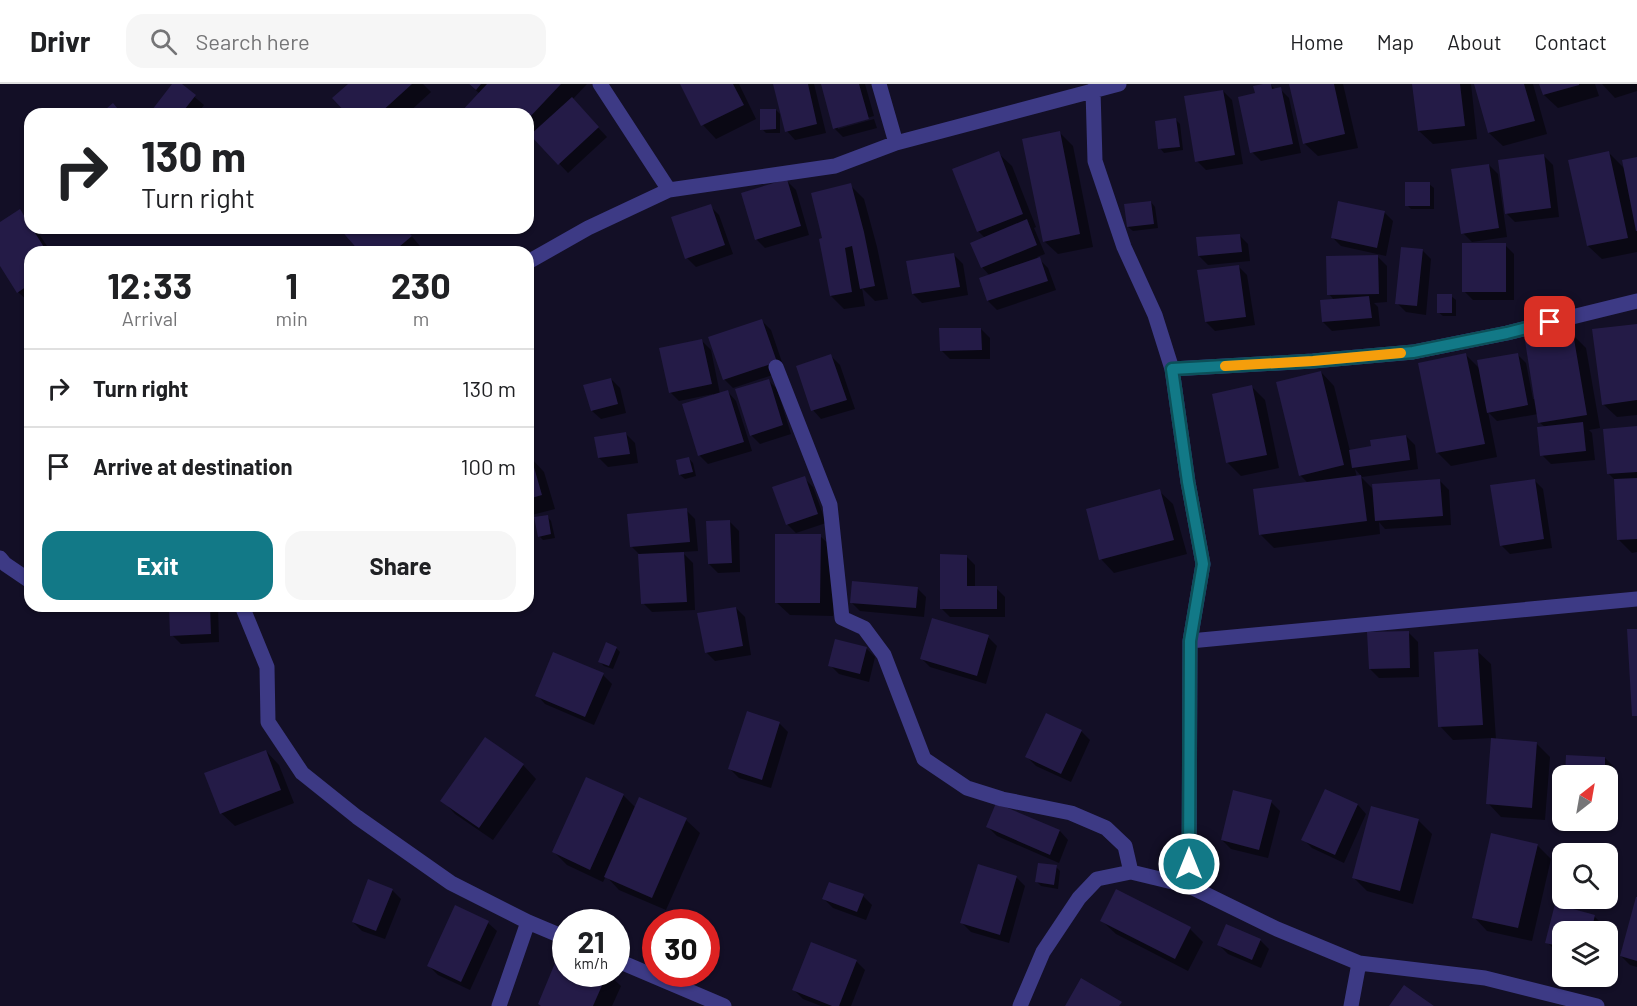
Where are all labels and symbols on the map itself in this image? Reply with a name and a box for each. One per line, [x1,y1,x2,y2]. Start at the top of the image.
pin [1524,296,1575,347]
north arrow [1552,765,1618,831]
position arrow [1157,832,1221,896]
speed limit sign: 30 [642,909,720,987]

